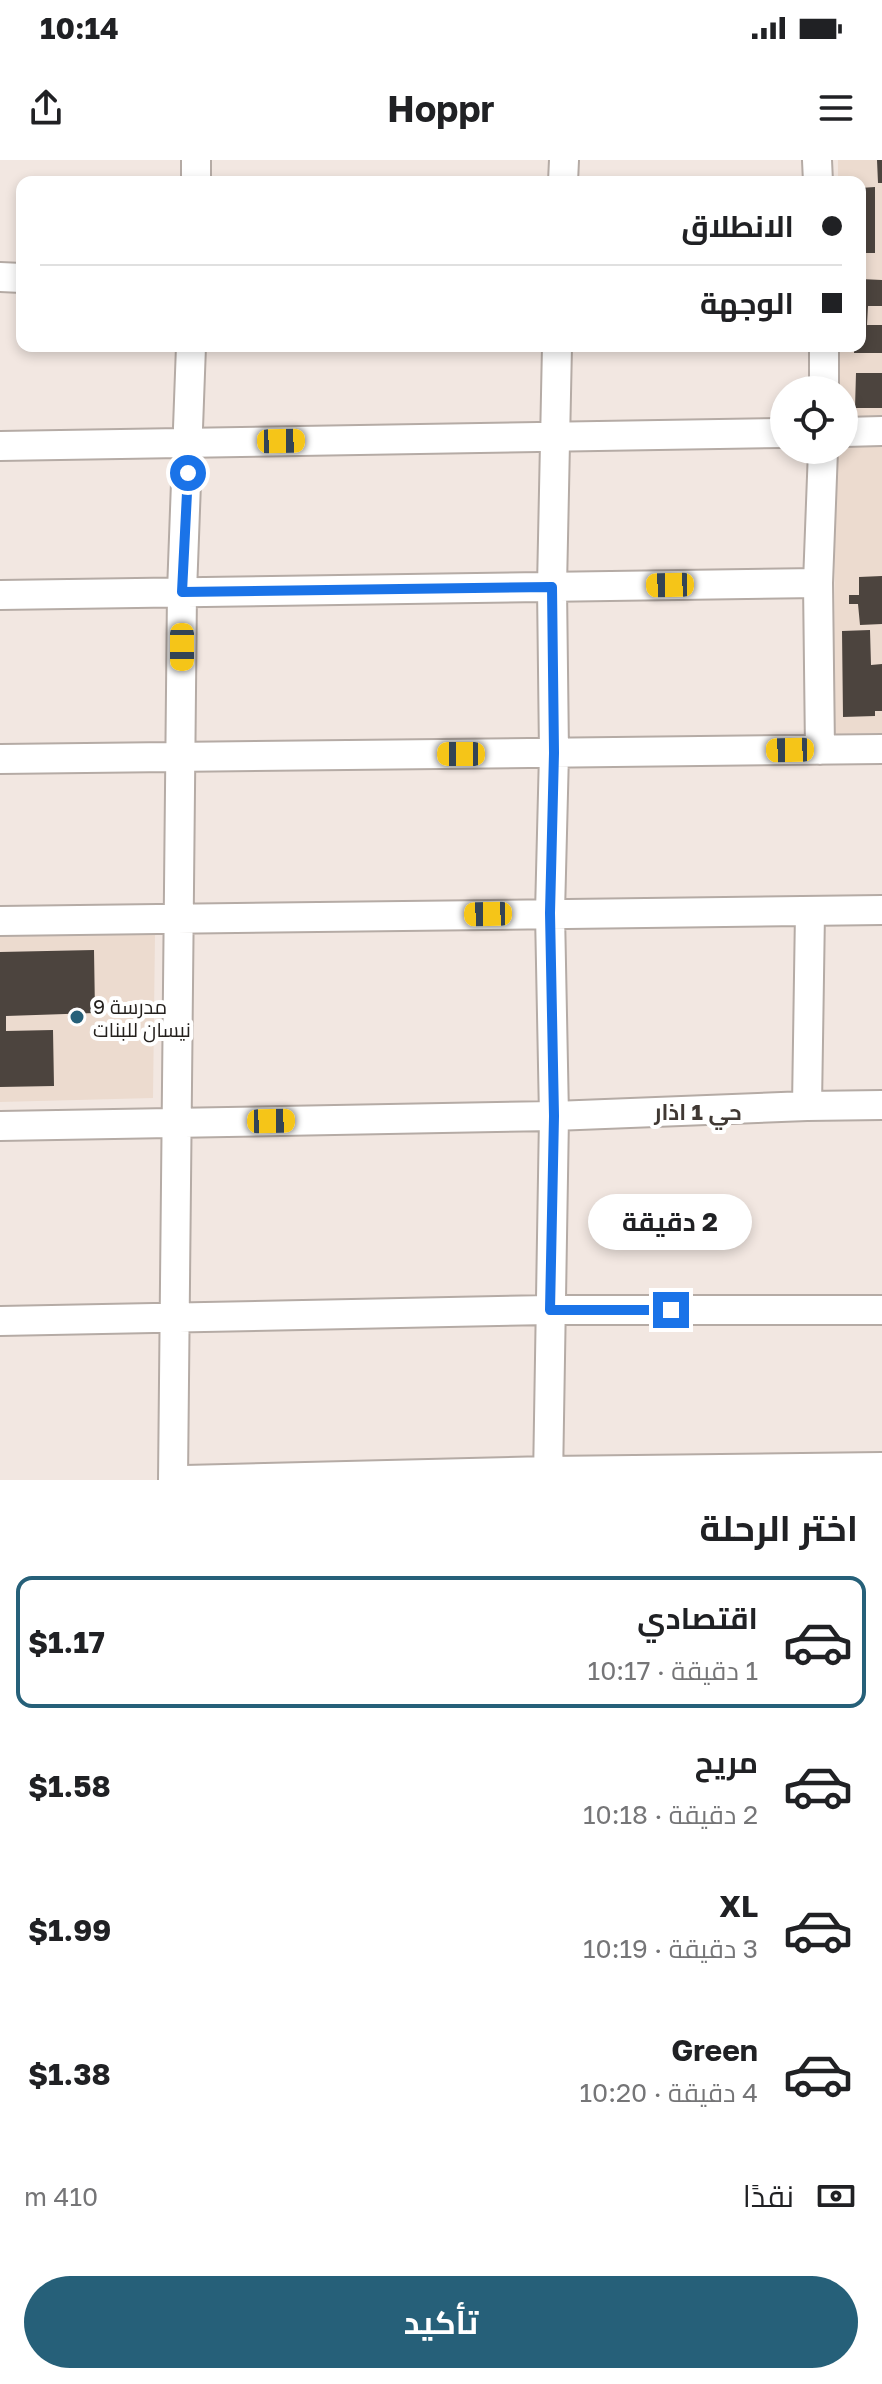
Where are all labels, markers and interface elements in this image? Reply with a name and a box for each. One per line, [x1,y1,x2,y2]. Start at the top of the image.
text: 10:14 [40,10,119,46]
icon: share [24,86,68,130]
icon: menu [814,86,858,130]
text: Hoppr [387,87,495,130]
text: الانطلاق [681,208,794,244]
text: الوجهة [700,285,794,321]
map controls [770,376,858,464]
button: locate [770,376,858,464]
car [257,429,305,453]
route start [170,455,206,491]
car [646,573,694,597]
car [170,623,194,671]
car [766,738,814,762]
car [437,742,485,766]
car [464,902,512,926]
place label: مدرسة 9 نيسان للبنات [93,994,191,1043]
marker: مدرسة 9 نيسان للبنات [68,1008,86,1026]
district label: حي 1 اذار [653,1098,742,1130]
car [247,1109,295,1133]
callout: 2 دقيقة [589,1194,753,1250]
text: 2 دقيقة [622,1206,718,1237]
route end [653,1292,689,1328]
text: اختر الرحلة [699,1506,858,1549]
text: اقتصادي [637,1600,758,1636]
icon: car [782,1606,854,1678]
text: $1.17 [28,1624,105,1660]
text: 1 دقيقة · 10:17 [588,1655,758,1686]
text: مريح [695,1744,758,1780]
icon: car [782,1750,854,1822]
text: $1.58 [28,1768,111,1804]
text: 2 دقيقة · 10:18 [583,1799,758,1830]
text: XL [719,1888,758,1924]
icon: car [782,1894,854,1966]
text: $1.99 [28,1912,111,1948]
text: 3 دقيقة · 10:19 [583,1933,758,1964]
text: Green [671,2032,758,2068]
icon: car [782,2038,854,2110]
text: $1.38 [28,2056,111,2092]
text: 4 دقيقة · 10:20 [579,2077,758,2108]
icon: cash [814,2174,858,2218]
text: نقدًا [743,2178,794,2214]
text: 410 m [24,2181,98,2212]
button: تأكيد [24,2276,858,2368]

